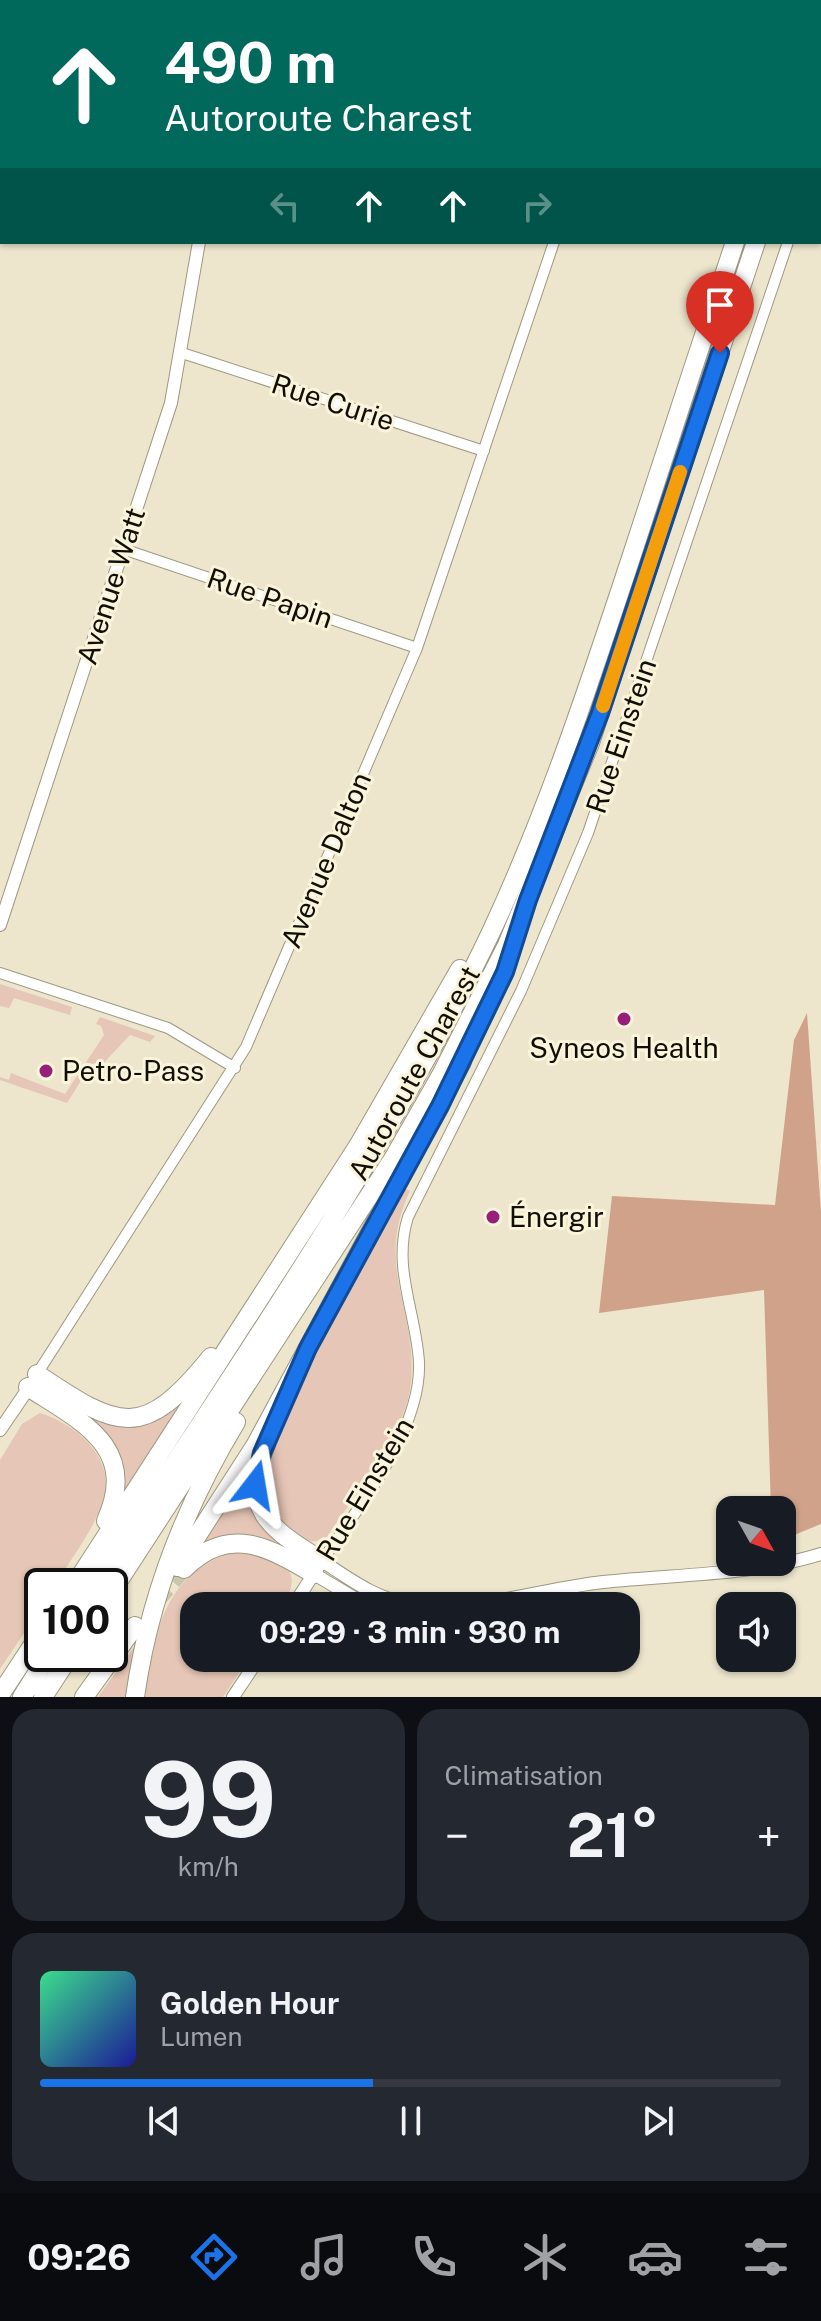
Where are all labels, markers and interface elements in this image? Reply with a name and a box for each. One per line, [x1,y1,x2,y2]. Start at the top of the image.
text: 490 m [164,30,336,96]
icon: ahead [32,32,136,136]
text: Autoroute Charest [164,97,473,139]
icon: left [263,184,307,228]
icon: ahead [347,184,391,228]
icon: ahead [431,184,475,228]
icon: right [515,184,559,228]
pin [686,271,754,353]
icon: arrive [698,283,742,327]
street label: Rue Curie [268,366,399,437]
street label: Avenue Watt [70,503,151,668]
street label: Rue Papin [203,561,337,634]
street label: Rue Einstein [579,654,662,817]
street label: Avenue Dalton [274,767,377,953]
street label: Autoroute Charest [341,960,486,1186]
marker: Syneos Health [615,1010,633,1028]
place label: Syneos Health [529,1031,719,1064]
place label: Petro-Pass [62,1054,204,1087]
marker: Petro-Pass [37,1062,55,1080]
place label: Énergir [509,1200,604,1233]
marker: Énergir [484,1208,502,1226]
street label: Rue Einstein [309,1411,420,1566]
position arrow [213,1443,297,1527]
north arrow [716,1496,796,1576]
map controls [716,1496,796,1672]
speed limit sign: 100 [24,1568,128,1672]
button: sound [716,1592,796,1672]
text: 09:29 · 3 min · 930 m [260,1614,560,1650]
text: 99 [140,1738,277,1860]
text: Climatisation [445,1760,603,1791]
text: 21° [567,1800,659,1871]
text: − [445,1810,469,1862]
text: + [757,1810,781,1862]
text: km/h [178,1851,239,1882]
text: Golden Hour [160,1985,339,2021]
text: Lumen [160,2021,243,2052]
icon: previous [142,2099,186,2143]
icon: pause [389,2099,433,2143]
icon: next [636,2099,680,2143]
icon: directions [186,2229,242,2285]
icon: music [296,2229,352,2285]
icon: phone [406,2229,462,2285]
icon: climate [517,2229,573,2285]
icon: car [627,2229,683,2285]
icon: filters [738,2229,794,2285]
text: 09:26 [27,2236,131,2278]

